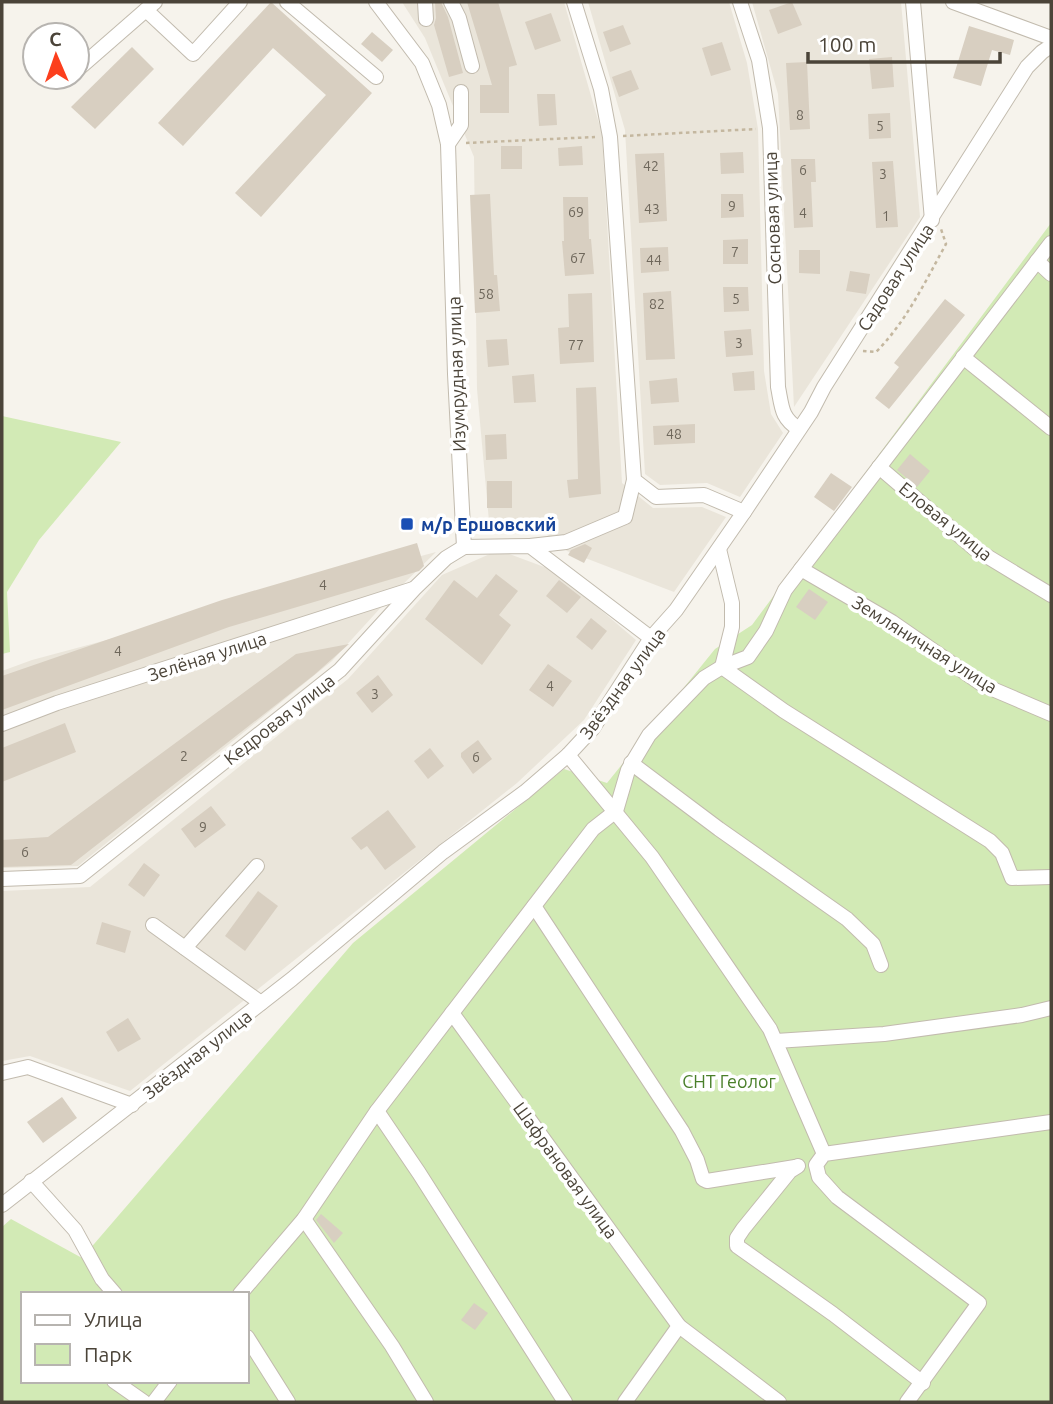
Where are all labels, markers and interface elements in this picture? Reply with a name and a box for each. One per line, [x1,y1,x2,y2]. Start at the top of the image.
north arrow [21,21,91,91]
scale bar [808,21,1000,65]
text: С [49,28,62,50]
text: 100 m [818,32,876,56]
house number: 8 [796,107,804,123]
house number: 5 [876,118,884,134]
street label: Сосновая улица [760,151,784,285]
house number: 42 [643,158,659,174]
house number: 6 [799,162,807,178]
house number: 3 [879,166,887,182]
house number: 9 [728,198,736,214]
house number: 43 [644,201,660,217]
house number: 69 [568,204,584,220]
house number: 4 [799,205,807,221]
house number: 1 [882,208,890,224]
street label: Садовая улица [853,220,937,334]
house number: 7 [731,244,739,260]
house number: 67 [570,250,586,266]
house number: 44 [646,252,662,268]
house number: 58 [478,286,494,302]
house number: 5 [732,291,740,307]
street label: Изумрудная улица [443,296,469,452]
house number: 82 [649,296,665,312]
house number: 3 [735,335,743,351]
house number: 77 [568,337,584,353]
house number: 48 [666,426,682,442]
street label: Еловая улица [896,478,996,564]
place label: м/р Ершовский [421,514,556,534]
marker: м/р Ершовский [399,516,415,532]
house number: 4 [319,577,327,593]
street label: Земляничная улица [849,591,1001,697]
street label: Звёздная улица [575,624,669,742]
street label: Зелёная улица [145,627,269,685]
house number: 4 [114,643,122,659]
street label: Кедровая улица [220,670,338,768]
house number: 4 [546,678,554,694]
house number: 3 [371,686,379,702]
house number: 2 [180,748,188,764]
house number: 6 [472,749,480,765]
house number: 9 [199,819,207,835]
house number: 6 [21,844,29,860]
street label: Звёздная улица [139,1005,255,1103]
park label: СНТ Геолог [682,1071,776,1091]
street label: Шафрановая улица [510,1098,622,1242]
legend [21,1292,248,1383]
text: Улица [84,1307,142,1331]
text: Парк [84,1342,133,1366]

